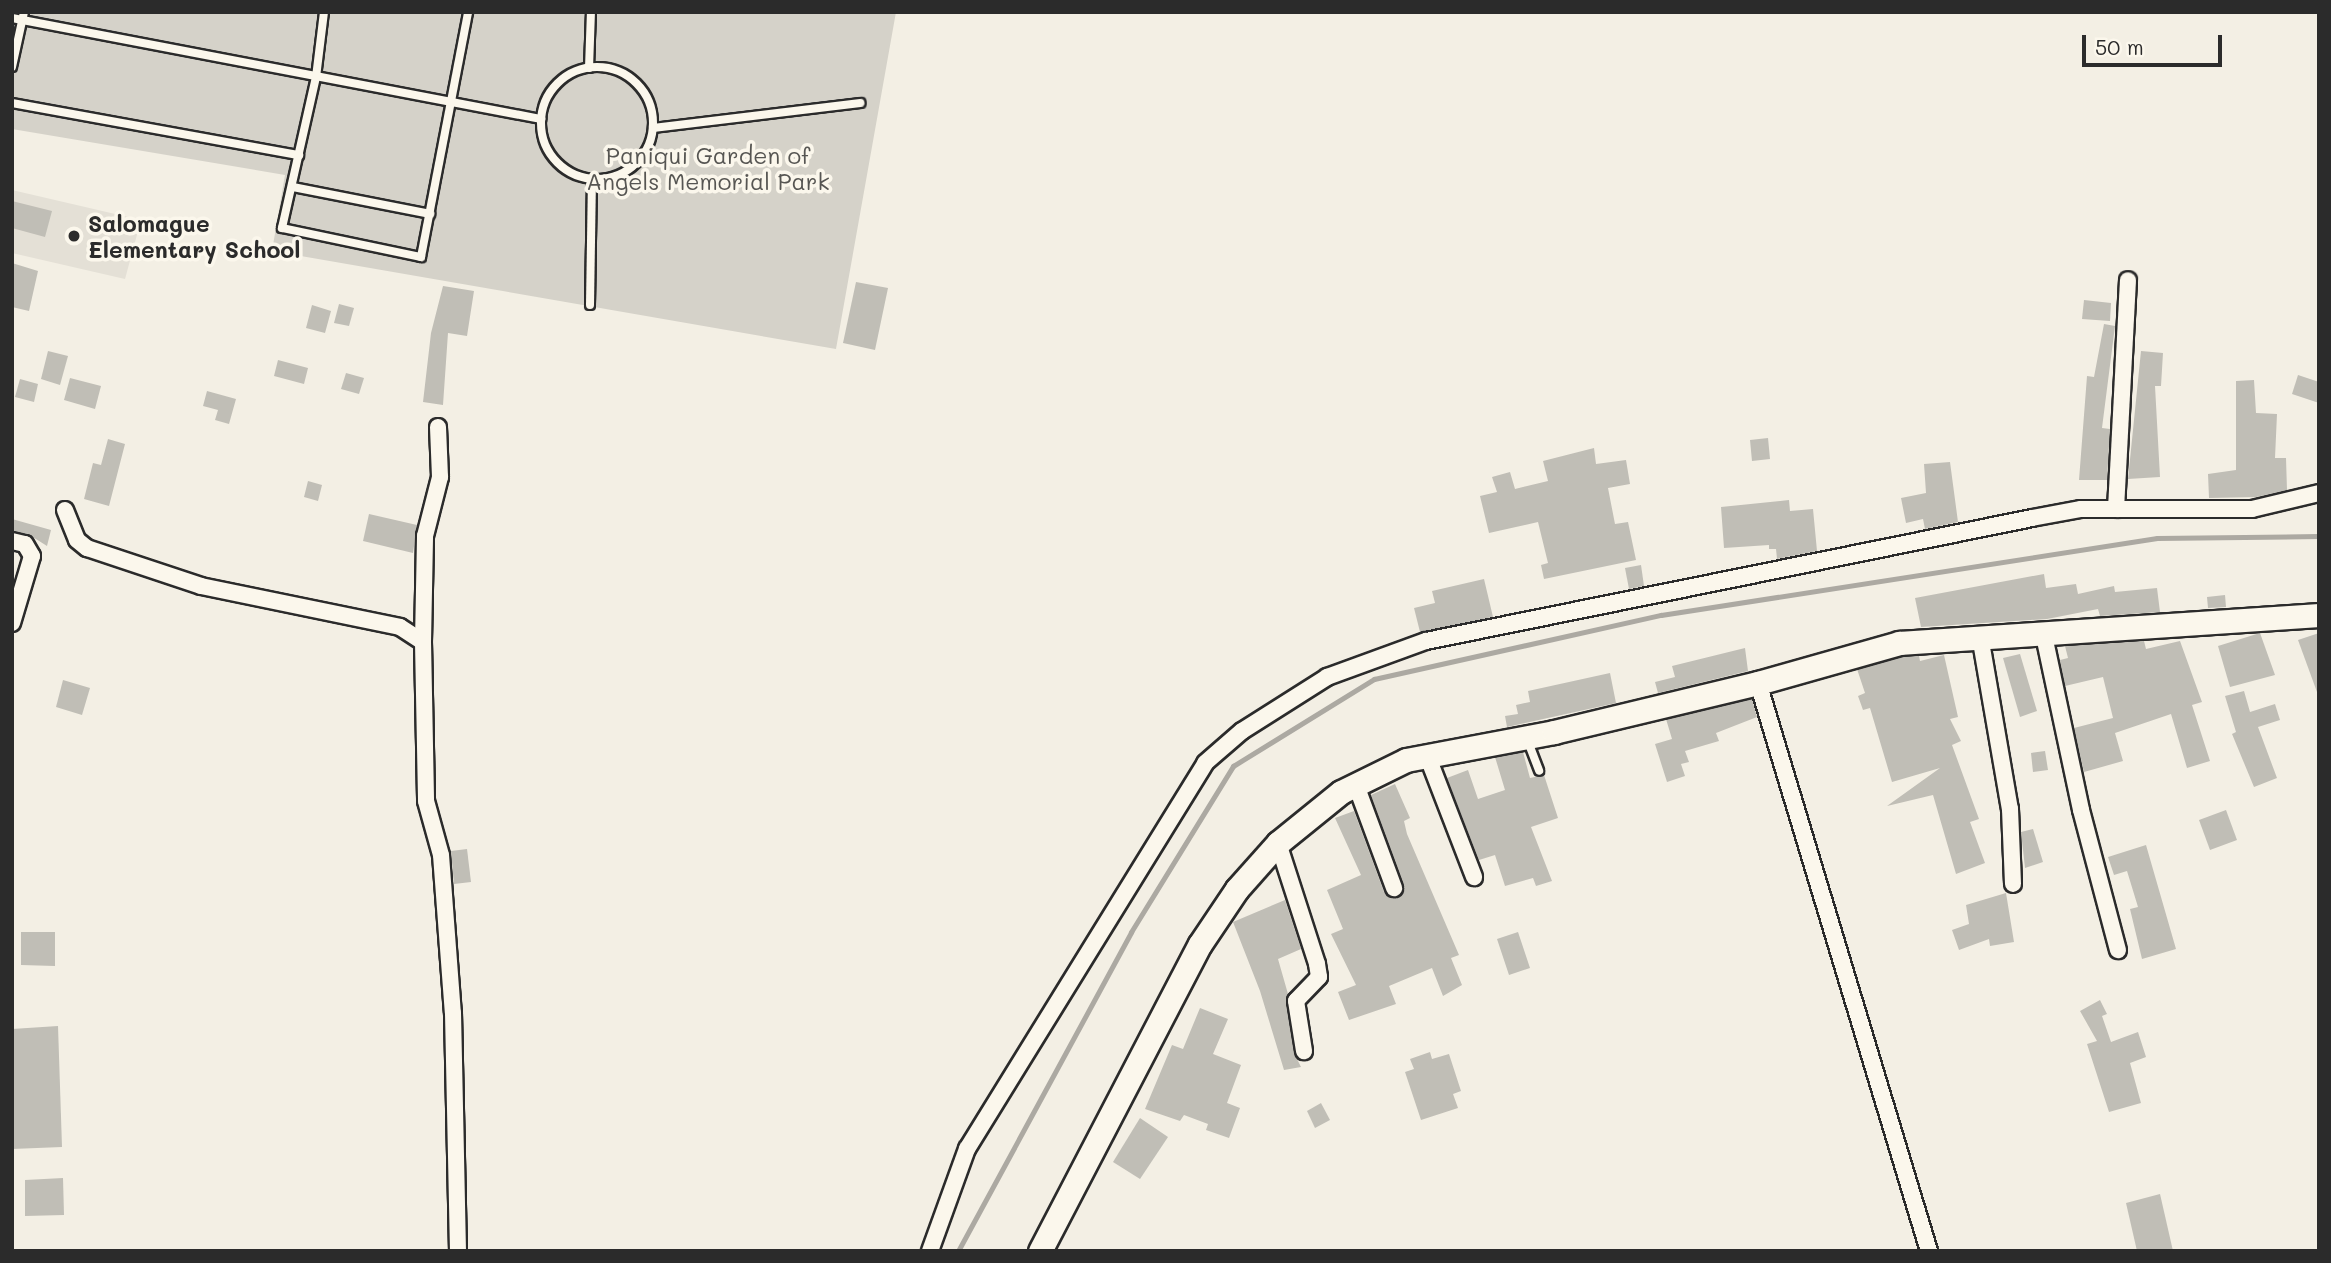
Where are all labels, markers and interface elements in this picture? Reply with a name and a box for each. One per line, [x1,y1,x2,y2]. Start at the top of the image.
scale bar [2086,21,2226,65]
text: 50 m [2095,33,2144,60]
park label: Paniqui Garden of Angels Memorial Park [586,141,830,195]
place label: Salomague Elementary School [88,209,301,263]
marker: Salomague Elementary School [66,228,82,244]

